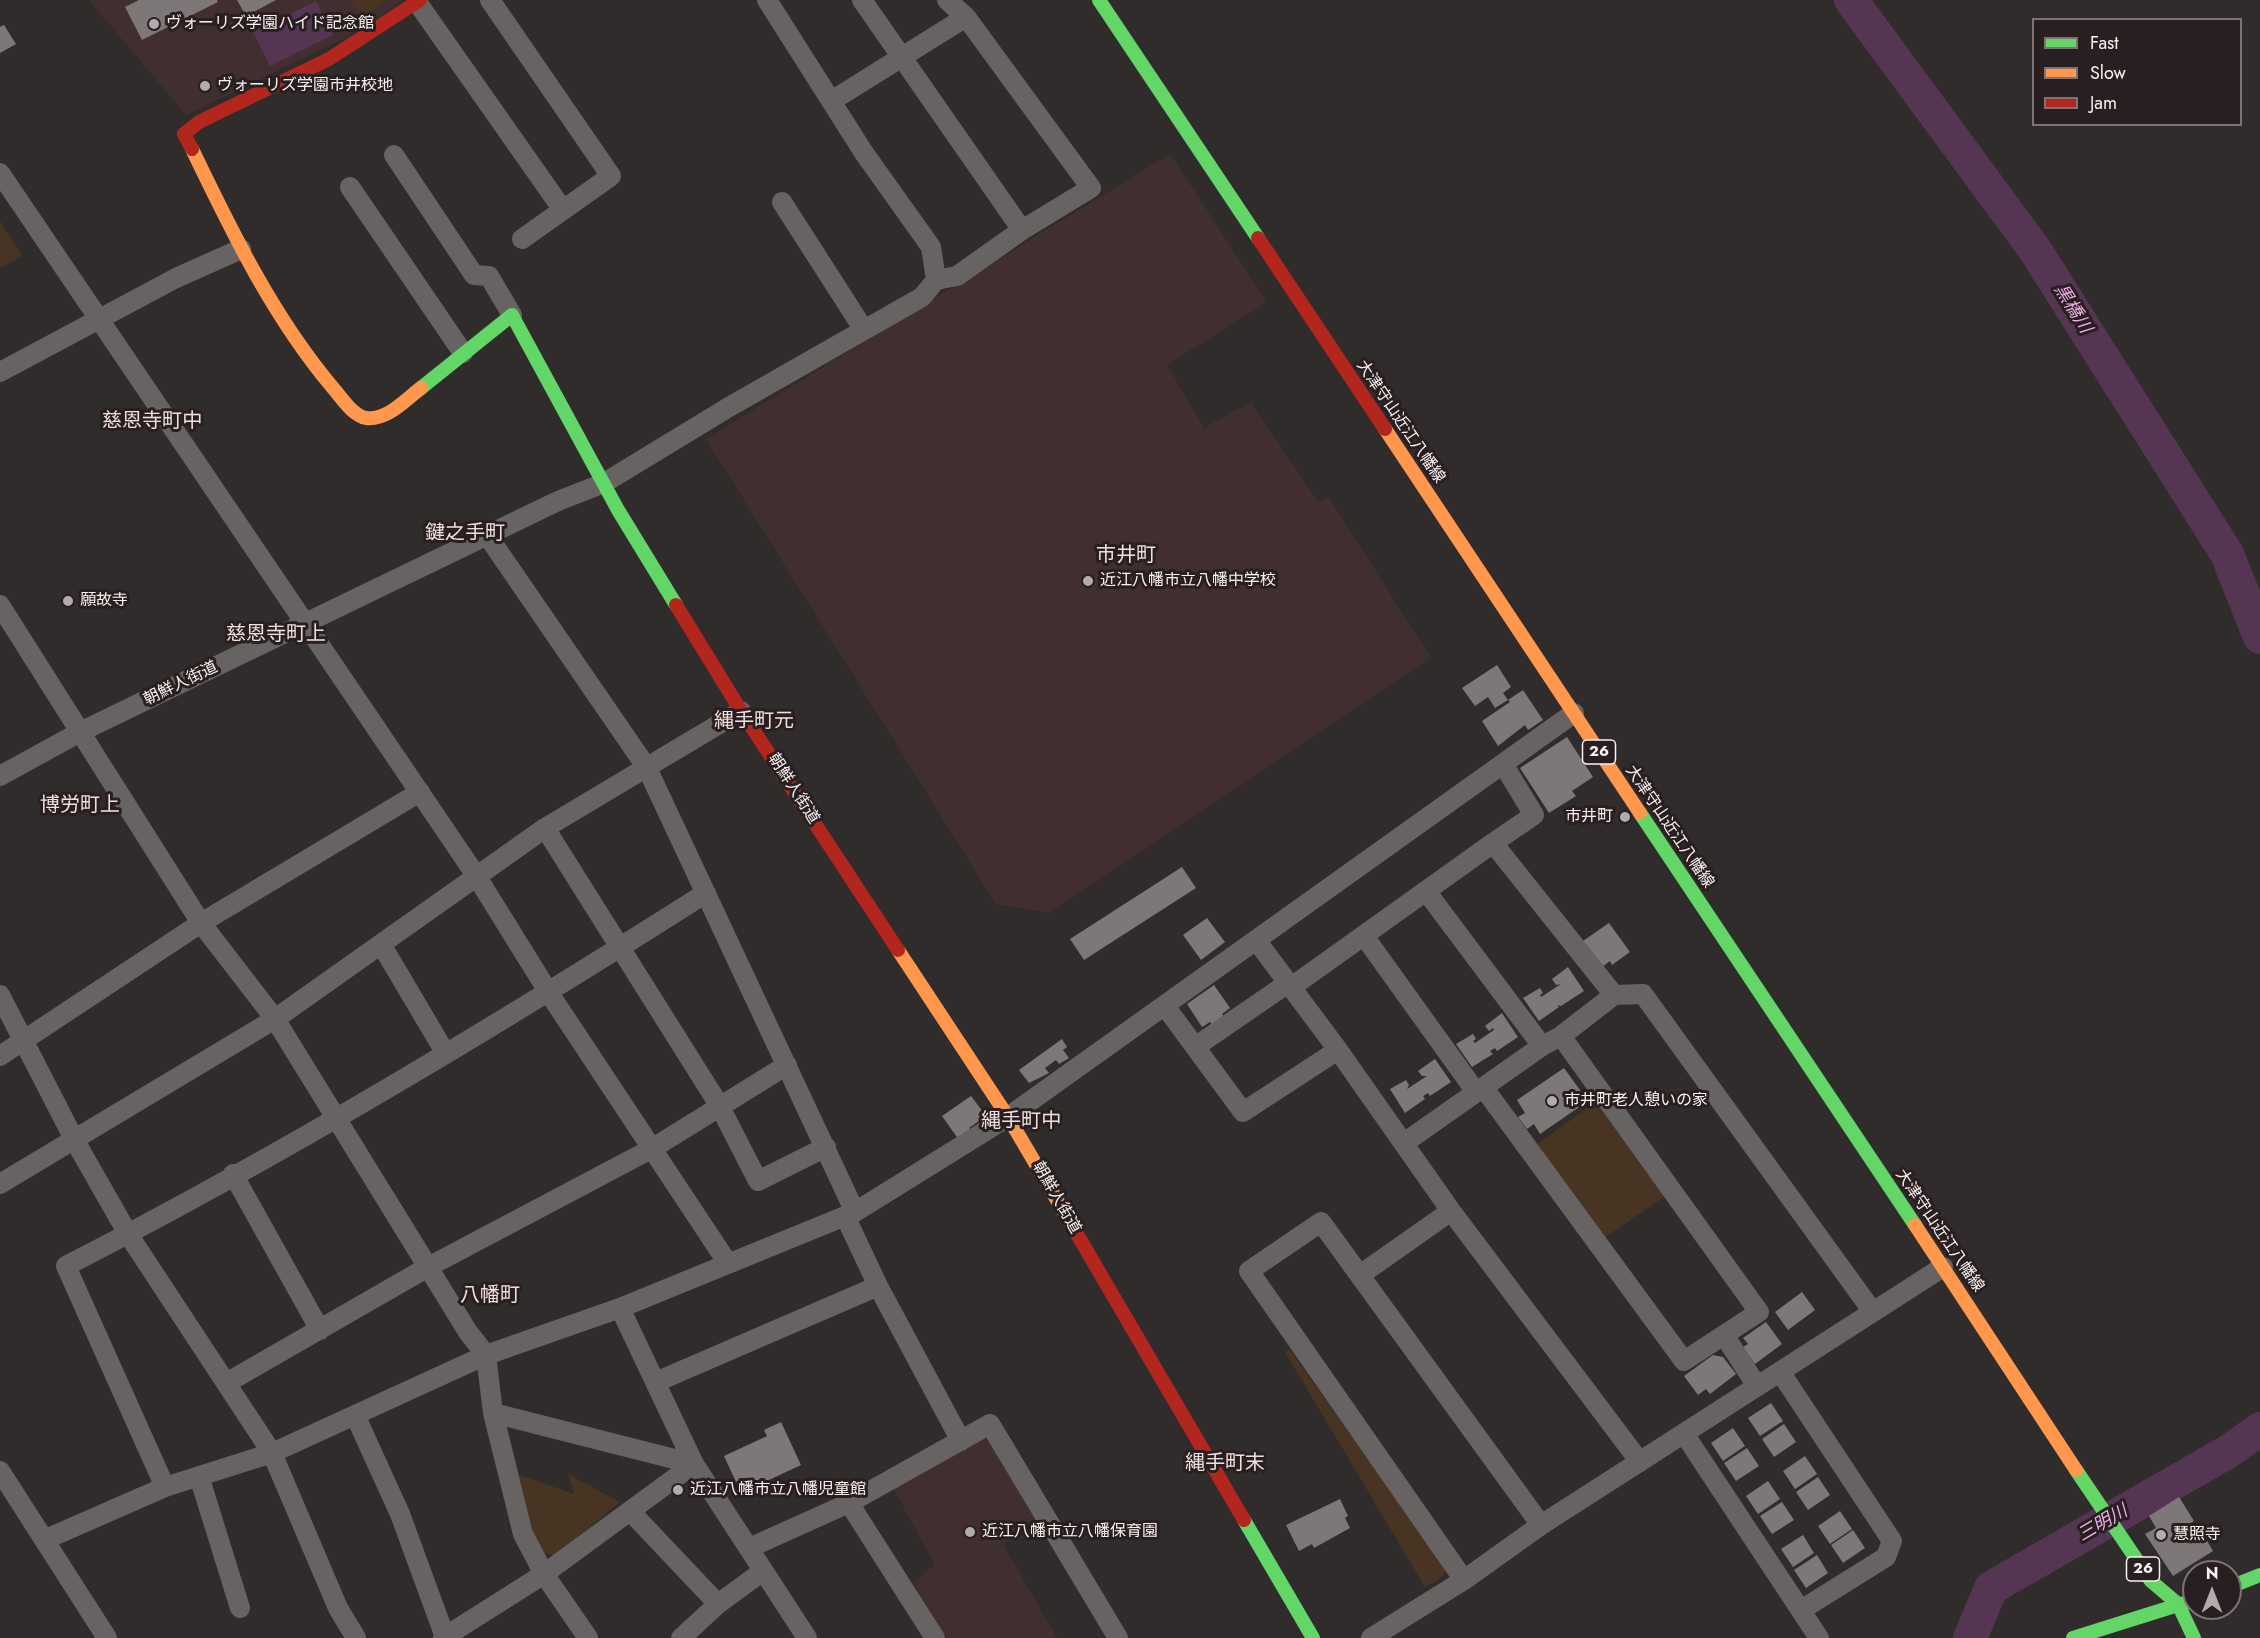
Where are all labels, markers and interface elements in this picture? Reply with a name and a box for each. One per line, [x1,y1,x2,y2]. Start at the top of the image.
place label: ヴォーリズ学園ハイド記念館 [166,14,374,34]
marker: ヴォーリズ学園ハイド記念館 [147,17,161,31]
legend [2032,18,2242,126]
text: Fast [2090,30,2119,56]
text: Slow [2090,60,2126,86]
place label: ヴォーリズ学園市井校地 [217,76,393,96]
marker: ヴォーリズ学園市井校地 [198,79,212,93]
text: Jam [2090,90,2117,116]
water label: 黒橋川 [2049,280,2095,338]
street label: 大津守山近江八幡線 [1352,357,1448,487]
district label: 慈恩寺町中 [102,410,202,434]
district label: 鍵之手町 [425,522,505,546]
district label: 市井町 [1096,544,1156,568]
place label: 近江八幡市立八幡中学校 [1100,571,1276,591]
marker: 近江八幡市立八幡中学校 [1081,574,1095,588]
place label: 願故寺 [80,591,128,611]
marker: 願故寺 [61,594,75,608]
district label: 慈恩寺町上 [226,623,326,647]
street label: 朝鮮人街道 [141,658,221,710]
district label: 縄手町元 [714,710,794,734]
road number: 26 [1582,740,1616,764]
street label: 朝鮮人街道 [763,750,823,828]
street label: 大津守山近江八幡線 [1621,762,1717,892]
district label: 博労町上 [40,794,120,818]
place label: 市井町 [1565,807,1613,827]
marker: 市井町 [1618,810,1632,824]
place label: 市井町老人憩いの家 [1564,1091,1708,1111]
marker: 市井町老人憩いの家 [1545,1094,1559,1108]
district label: 縄手町中 [981,1110,1061,1134]
street label: 朝鮮人街道 [1028,1159,1084,1237]
street label: 大津守山近江八幡線 [1891,1166,1987,1296]
district label: 八幡町 [460,1284,520,1308]
district label: 縄手町末 [1185,1452,1265,1476]
place label: 近江八幡市立八幡児童館 [690,1480,866,1500]
marker: 近江八幡市立八幡児童館 [671,1483,685,1497]
water label: 三明川 [2074,1501,2132,1547]
place label: 近江八幡市立八幡保育園 [982,1522,1158,1542]
marker: 近江八幡市立八幡保育園 [963,1525,977,1539]
place label: 慧照寺 [2173,1525,2221,1545]
marker: 慧照寺 [2154,1528,2168,1542]
road number: 26 [2126,1557,2160,1581]
north arrow [2182,1560,2242,1620]
text: N [2206,1562,2218,1585]

